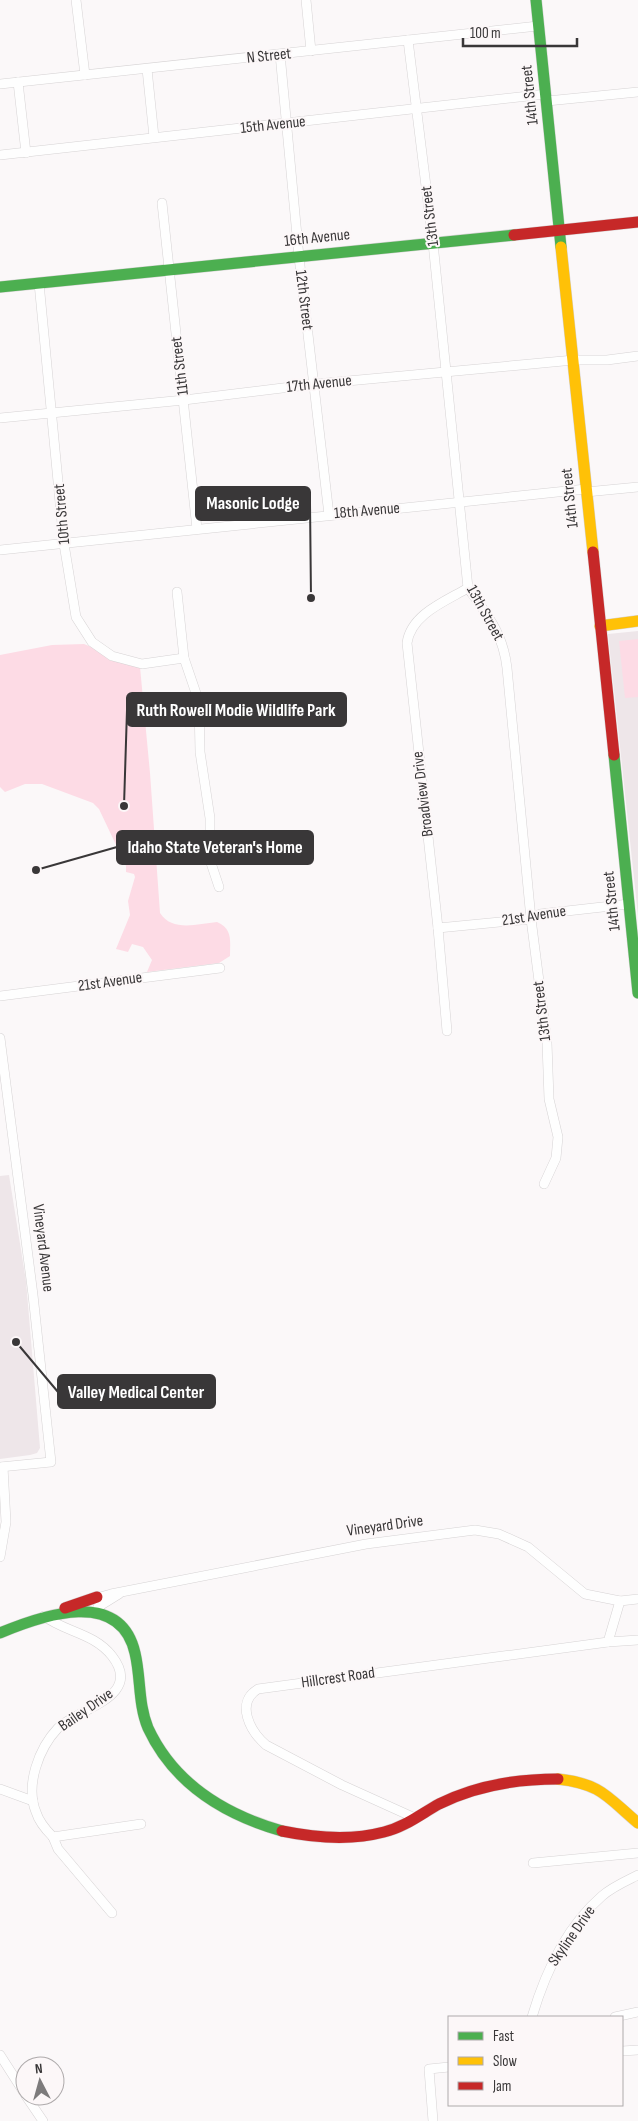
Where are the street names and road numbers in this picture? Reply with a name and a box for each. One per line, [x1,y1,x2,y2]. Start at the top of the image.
street label: N Street [246,44,292,68]
street label: 14th Street [517,64,543,126]
street label: 15th Avenue [239,112,307,138]
street label: 13th Street [417,185,443,247]
street label: 16th Avenue [283,225,351,251]
street label: 12th Street [291,269,317,331]
street label: 11th Street [167,335,193,396]
street label: 17th Avenue [285,371,353,397]
street label: 14th Street [557,467,583,529]
street label: 10th Street [50,483,74,545]
street label: 18th Avenue [333,499,401,523]
street label: 13th Street [462,582,508,644]
street label: Broadview Drive [408,750,438,838]
street label: 14th Street [599,870,625,932]
street label: 21st Avenue [501,902,567,930]
street label: 21st Avenue [77,968,143,996]
street label: 13th Street [529,980,555,1042]
street label: Vineyard Avenue [28,1203,58,1293]
street label: Vineyard Drive [346,1511,424,1541]
street label: Hillcrest Road [300,1663,376,1693]
street label: Bailey Drive [55,1684,117,1736]
street label: Skyline Drive [544,1902,600,1970]

